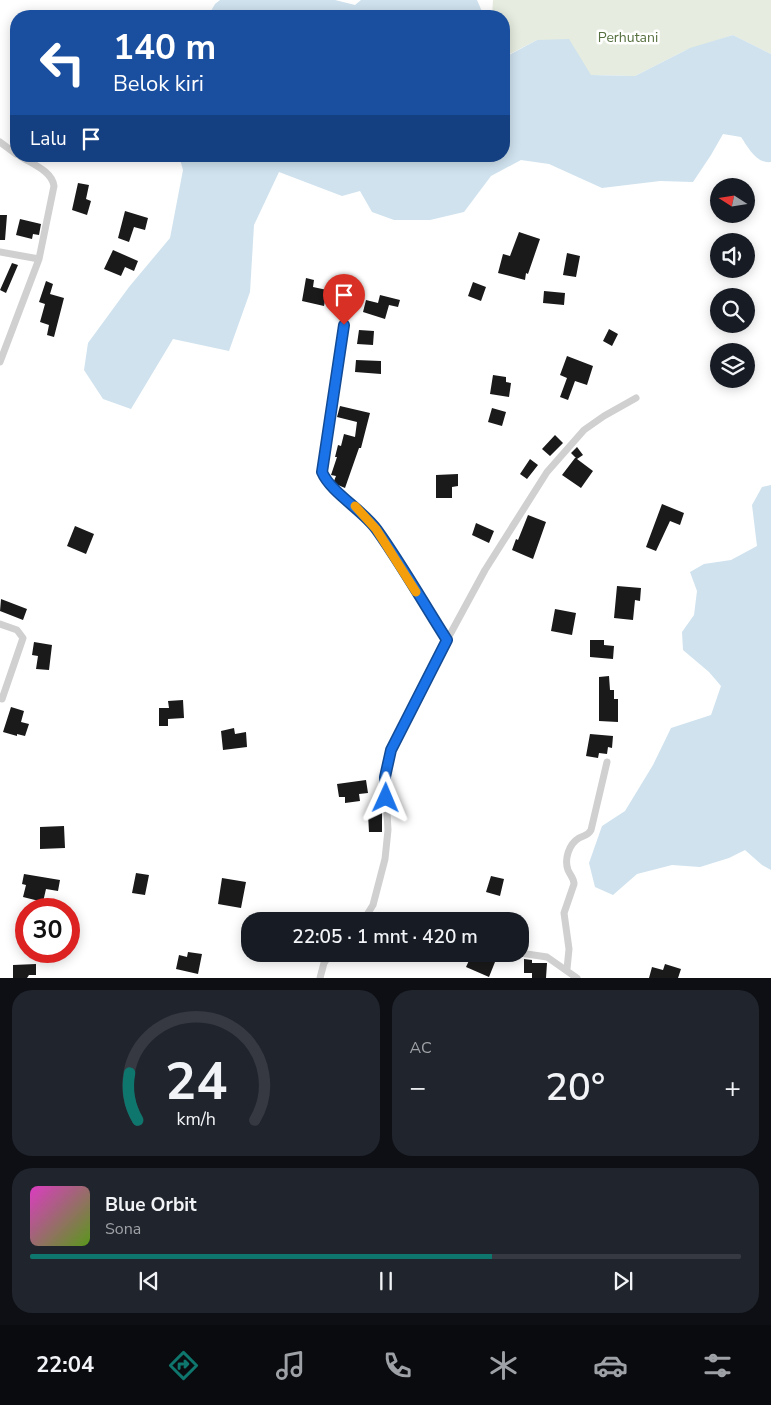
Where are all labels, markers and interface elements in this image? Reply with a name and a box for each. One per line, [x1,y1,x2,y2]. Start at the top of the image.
text: 140 m [113,24,216,71]
park label: Perhutani [598,28,658,47]
icon: left [30,30,95,95]
text: Belok kiri [113,69,204,99]
icon: arrive [77,125,105,153]
text: Lalu [30,126,67,152]
north arrow [710,178,755,222]
map controls [710,178,755,388]
button: sound [710,233,755,278]
pin [323,274,365,325]
icon: arrive [330,281,358,309]
button: search [710,288,755,333]
button: layers [710,343,755,388]
position arrow [359,771,411,823]
speed limit sign: 30 [15,898,80,963]
text: 22:05 · 1 mnt · 420 m [292,924,478,950]
text: AC [410,1037,432,1059]
text: 24 [165,1046,227,1117]
text: 20° [545,1062,605,1113]
text: − [410,1069,426,1107]
text: + [724,1069,741,1107]
text: km/h [176,1107,215,1131]
text: Blue Orbit [105,1192,196,1218]
text: Sona [105,1218,141,1240]
icon: previous [135,1267,163,1295]
icon: pause [372,1267,400,1295]
icon: next [609,1267,637,1295]
icon: directions [166,1348,201,1383]
icon: music [273,1348,308,1383]
icon: phone [380,1348,415,1383]
icon: climate [486,1348,521,1383]
icon: car [593,1348,628,1383]
icon: filters [700,1348,735,1383]
text: 22:04 [36,1350,94,1380]

